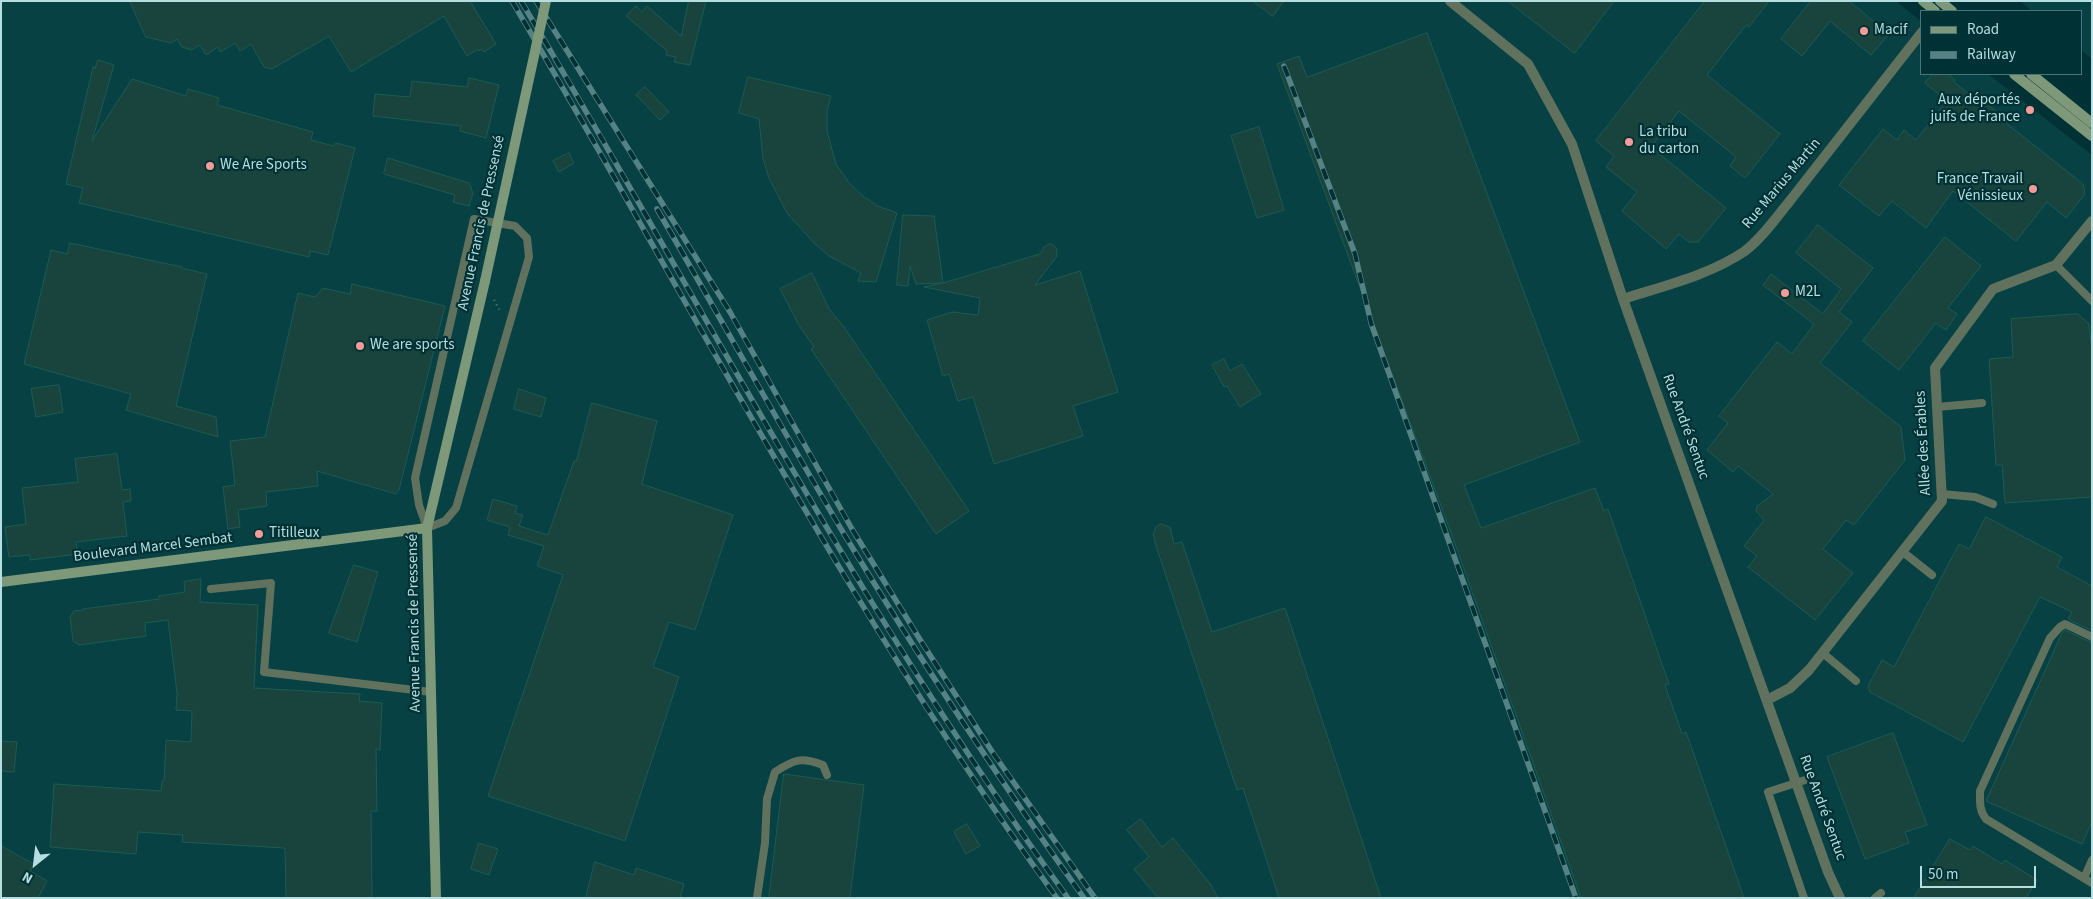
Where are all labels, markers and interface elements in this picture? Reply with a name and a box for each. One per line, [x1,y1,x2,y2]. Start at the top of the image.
legend [1920,10,2083,75]
text: Road [1967,19,1999,40]
place label: Macif [1874,22,1907,40]
marker: Macif [1858,25,1870,37]
text: Railway [1967,44,2016,65]
place label: Aux déportés juifs de France [1930,92,2020,127]
marker: Aux déportés juifs de France [2024,104,2036,116]
place label: La tribu du carton [1639,124,1699,159]
street label: Avenue Francis de Pressensé [455,134,509,312]
street label: Rue Marius Martin [1739,135,1825,233]
marker: La tribu du carton [1623,136,1635,148]
place label: We Are Sports [220,157,307,175]
marker: We Are Sports [204,160,216,172]
place label: France Travail Vénissieux [1937,171,2023,206]
marker: France Travail Vénissieux [2027,183,2039,195]
place label: M2L [1795,284,1821,302]
marker: M2L [1779,287,1791,299]
place label: We are sports [370,337,454,355]
marker: We are sports [354,340,366,352]
street label: Rue André Sentuc [1658,372,1712,482]
street label: Allée des Érables [1912,390,1936,496]
place label: Titilleux [269,525,319,543]
marker: Titilleux [253,528,265,540]
street label: Boulevard Marcel Sembat [73,529,233,567]
street label: Avenue Francis de Pressensé [404,534,426,712]
street label: Rue André Sentuc [1795,753,1849,863]
north arrow [10,839,60,889]
scale bar [1923,856,2039,888]
text: 50 m [1928,864,1958,885]
text: N [19,866,37,888]

